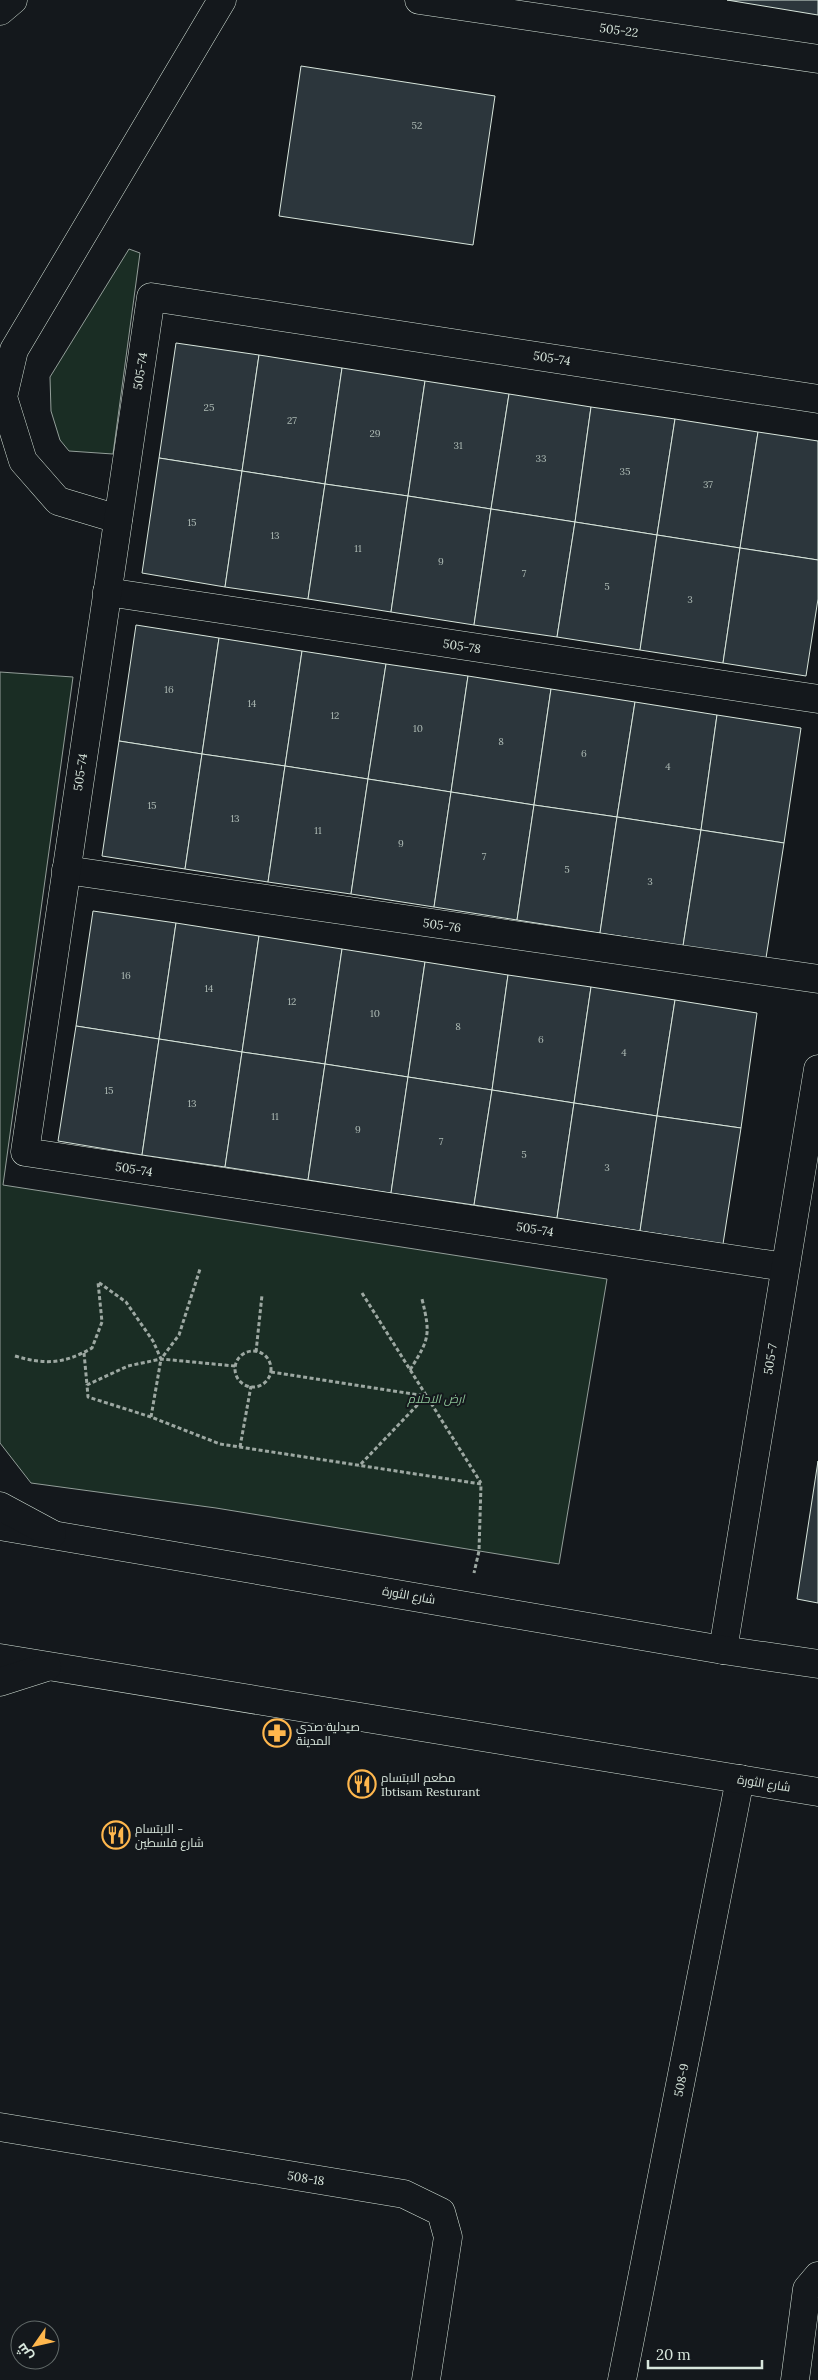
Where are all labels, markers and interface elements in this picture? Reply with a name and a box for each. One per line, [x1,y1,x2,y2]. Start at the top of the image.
street label: 505-22 [599,20,639,40]
house number: 52 [412,119,422,132]
street label: 505-74 [532,348,572,368]
street label: 505-74 [130,351,150,391]
house number: 25 [204,401,214,414]
house number: 27 [287,414,297,427]
house number: 29 [369,427,381,440]
house number: 31 [453,439,463,452]
house number: 33 [535,452,547,465]
house number: 35 [619,465,631,478]
house number: 37 [703,478,713,491]
house number: 15 [187,516,197,529]
house number: 13 [270,529,280,542]
house number: 11 [354,542,362,555]
house number: 9 [438,555,444,568]
house number: 7 [522,567,527,580]
house number: 5 [604,580,610,593]
house number: 3 [687,593,693,606]
street label: 505-78 [442,636,482,656]
house number: 16 [164,683,174,696]
house number: 14 [247,697,257,710]
house number: 12 [330,709,340,722]
house number: 10 [413,722,423,735]
house number: 8 [498,735,504,748]
house number: 6 [581,747,587,760]
street label: 505-74 [70,752,90,792]
house number: 4 [665,760,671,773]
house number: 15 [147,799,157,812]
house number: 13 [230,812,240,825]
house number: 11 [314,824,322,837]
house number: 9 [398,837,404,850]
house number: 7 [482,850,487,863]
house number: 5 [564,863,570,876]
house number: 3 [647,875,653,888]
street label: 505-76 [422,915,462,935]
house number: 16 [121,969,131,982]
house number: 14 [204,982,214,995]
house number: 12 [287,995,297,1008]
house number: 10 [370,1007,380,1020]
house number: 8 [455,1020,461,1033]
house number: 6 [538,1033,544,1046]
house number: 4 [621,1046,627,1059]
house number: 15 [104,1084,114,1097]
house number: 13 [187,1097,197,1110]
house number: 11 [271,1110,279,1123]
house number: 9 [355,1123,361,1136]
house number: 7 [439,1135,444,1148]
house number: 5 [521,1148,527,1161]
street label: 505-74 [114,1159,154,1179]
house number: 3 [604,1161,610,1174]
street label: 505-74 [515,1219,555,1239]
street label: 505-7 [760,1342,780,1376]
park label: ارض الاحلام [406,1391,466,1407]
street label: شارع الثورة [381,1583,437,1608]
pharmacy icon: صيدلية صدى المدينة [262,1718,292,1748]
place label: صيدلية صدى المدينة [296,1719,360,1748]
restaurant icon: مطعم الابتسام Ibtisam Resturant [347,1769,377,1799]
place label: مطعم الابتسام Ibtisam Resturant [381,1770,480,1799]
street label: شارع الثورة [736,1771,792,1796]
restaurant icon: الابتسام - شارع فلسطين [101,1820,131,1850]
place label: الابتسام - شارع فلسطين [135,1821,204,1851]
street label: 508-9 [670,2062,692,2098]
street label: 508-18 [286,2168,326,2188]
north arrow [10,2320,60,2370]
scale bar [648,2338,762,2370]
text: ش [12,2340,37,2365]
text: 20 m [656,2345,691,2364]

